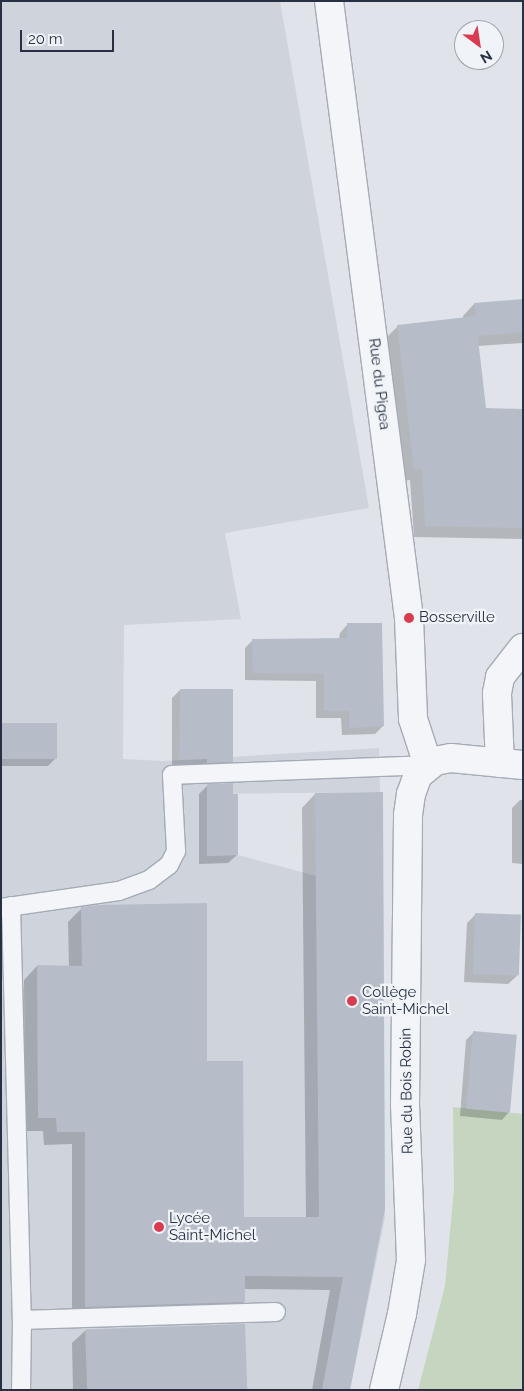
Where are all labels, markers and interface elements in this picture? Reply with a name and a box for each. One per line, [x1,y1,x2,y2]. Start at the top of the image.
scale bar [22,20,116,52]
north arrow [454,20,504,70]
text: 20 m [28,30,63,48]
text: N [478,47,495,67]
street label: Rue du Pigea [364,337,394,431]
place label: Bosserville [419,609,495,627]
marker: Bosserville [403,612,415,624]
place label: Collège Saint-Michel [362,983,449,1018]
marker: Collège Saint-Michel [346,995,358,1007]
street label: Rue du Bois Robin [397,1028,417,1154]
place label: Lycée Saint-Michel [169,1209,256,1244]
marker: Lycée Saint-Michel [153,1221,165,1233]

